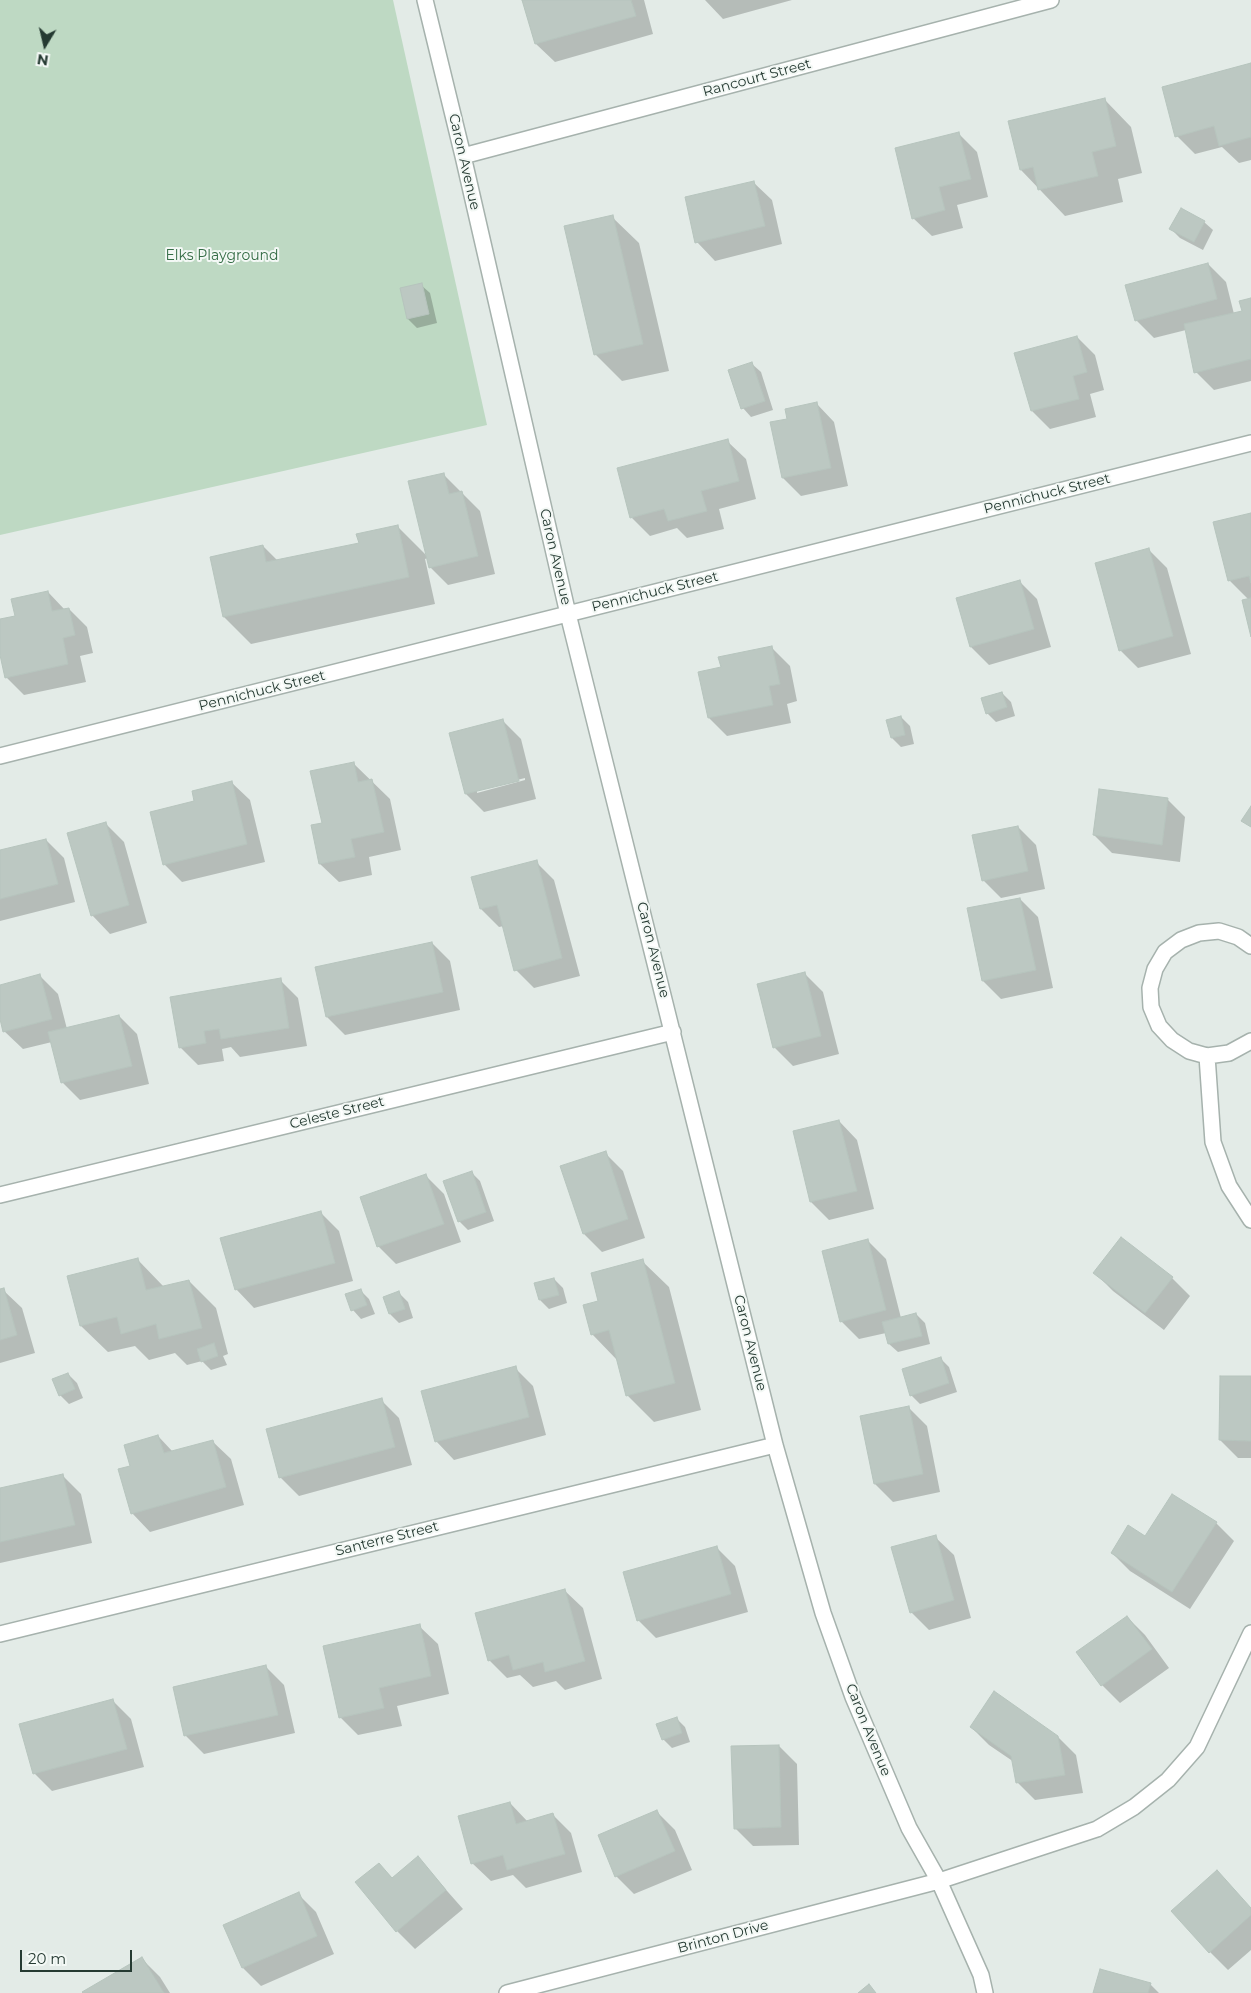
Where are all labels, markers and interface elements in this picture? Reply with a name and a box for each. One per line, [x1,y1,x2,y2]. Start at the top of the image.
north arrow [20,20,70,70]
text: N [36,50,50,70]
street label: Rancourt Street [701,55,813,101]
street label: Caron Avenue [445,112,483,212]
park label: Elks Playground [165,248,279,264]
street label: Pennichuck Street [982,470,1112,518]
street label: Caron Avenue [536,507,574,607]
street label: Pennichuck Street [590,568,720,616]
street label: Pennichuck Street [197,667,327,715]
street label: Caron Avenue [633,900,673,1000]
street label: Celeste Street [288,1093,386,1133]
street label: Caron Avenue [730,1293,770,1393]
street label: Santerre Street [334,1518,440,1560]
street label: Caron Avenue [842,1681,894,1779]
street label: Brinton Drive [676,1917,770,1957]
scale bar [22,1940,135,1972]
text: 20 m [28,1949,66,1968]

